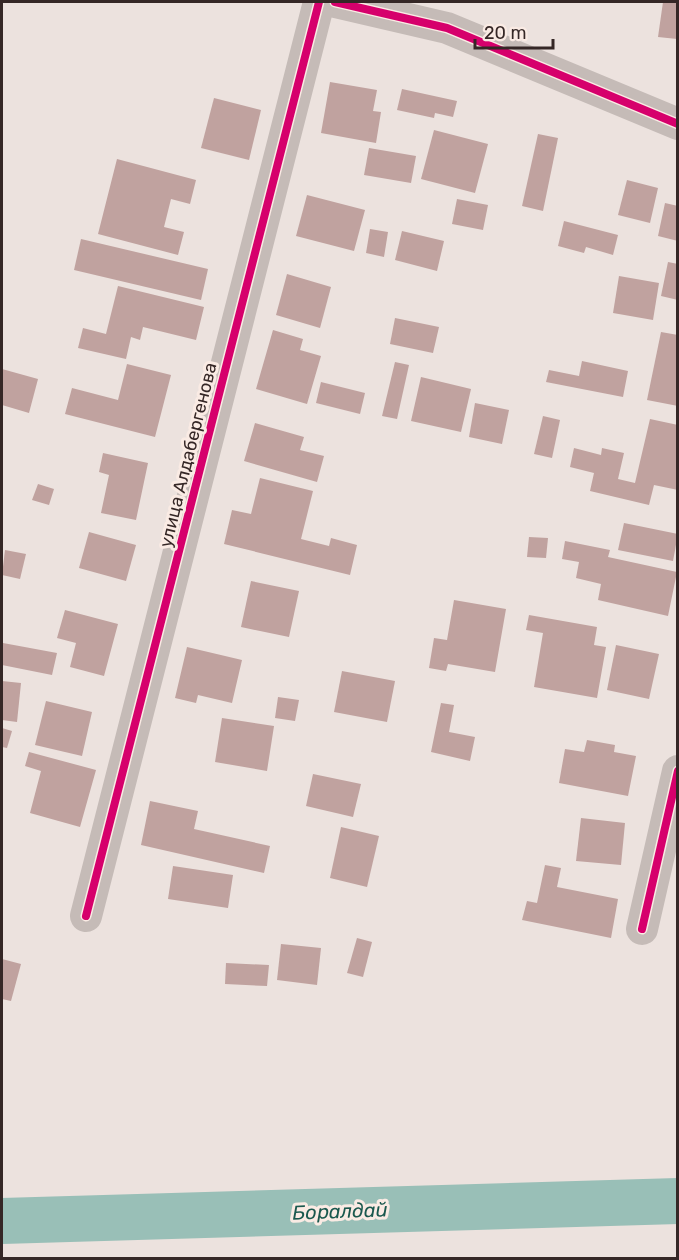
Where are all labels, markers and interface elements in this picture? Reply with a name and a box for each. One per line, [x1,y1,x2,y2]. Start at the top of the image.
scale bar [475,12,553,50]
text: 20 m [484,22,526,44]
street label: улица Алдабергенова [154,360,222,550]
water label: Боралдай [292,1197,388,1225]

